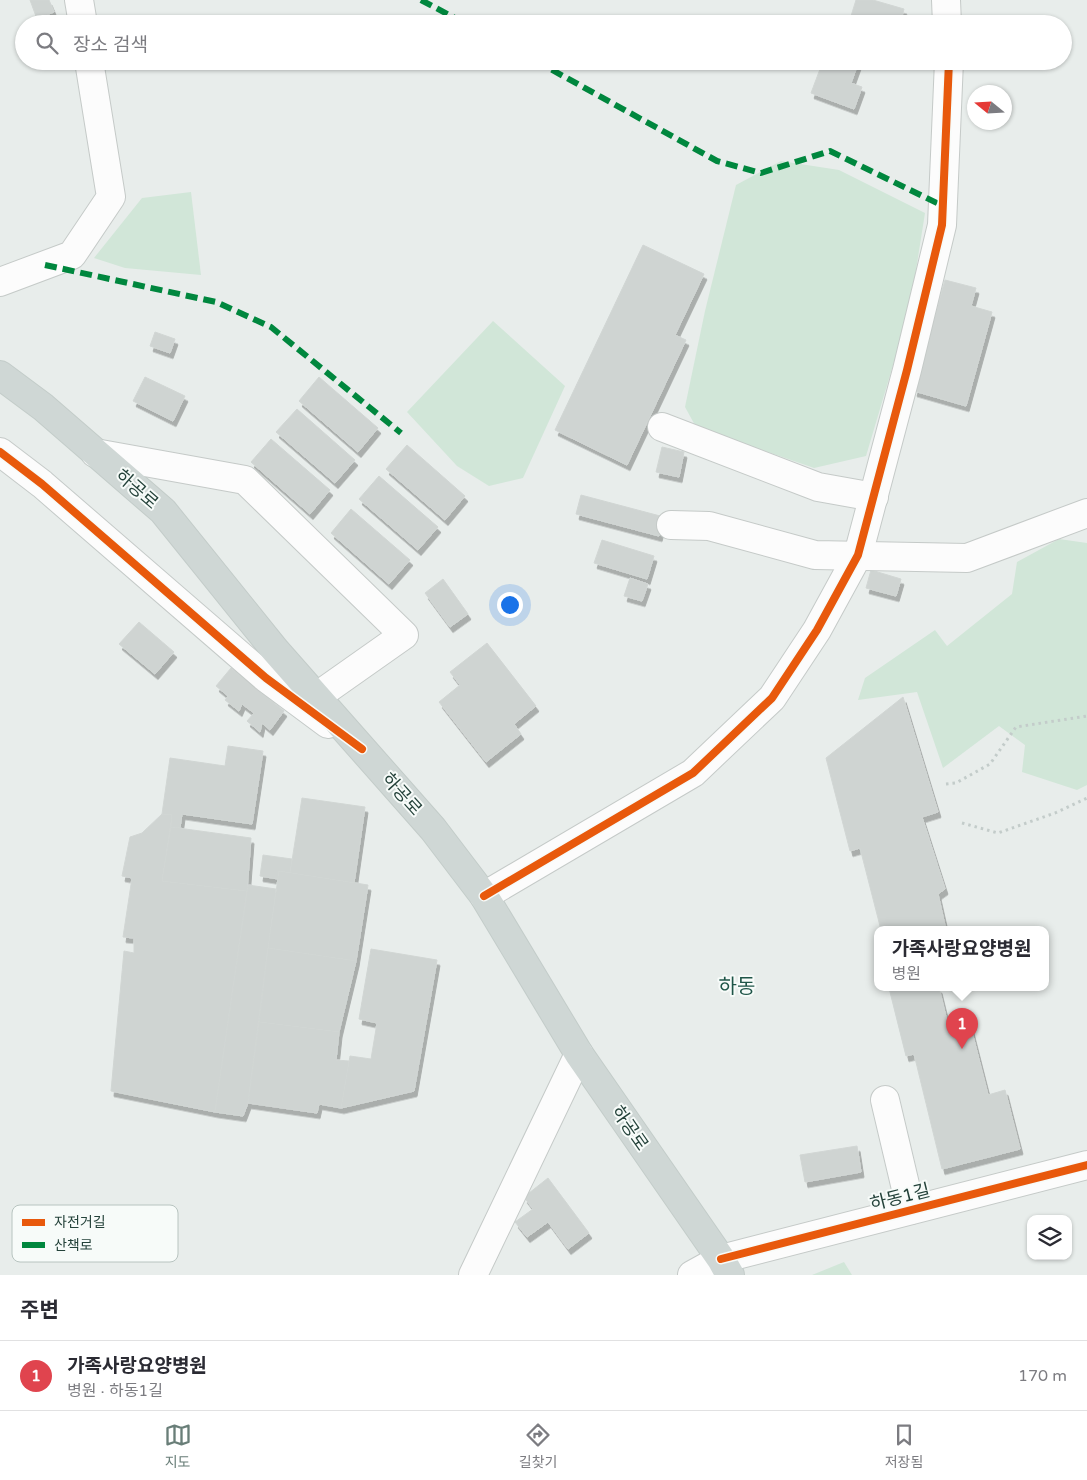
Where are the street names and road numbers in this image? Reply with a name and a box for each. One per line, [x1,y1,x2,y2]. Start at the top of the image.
street label: 하공로 [111,464,163,514]
street label: 하공로 [377,768,427,820]
street label: 하공로 [607,1101,653,1155]
street label: 하동1길 [868,1179,932,1215]

